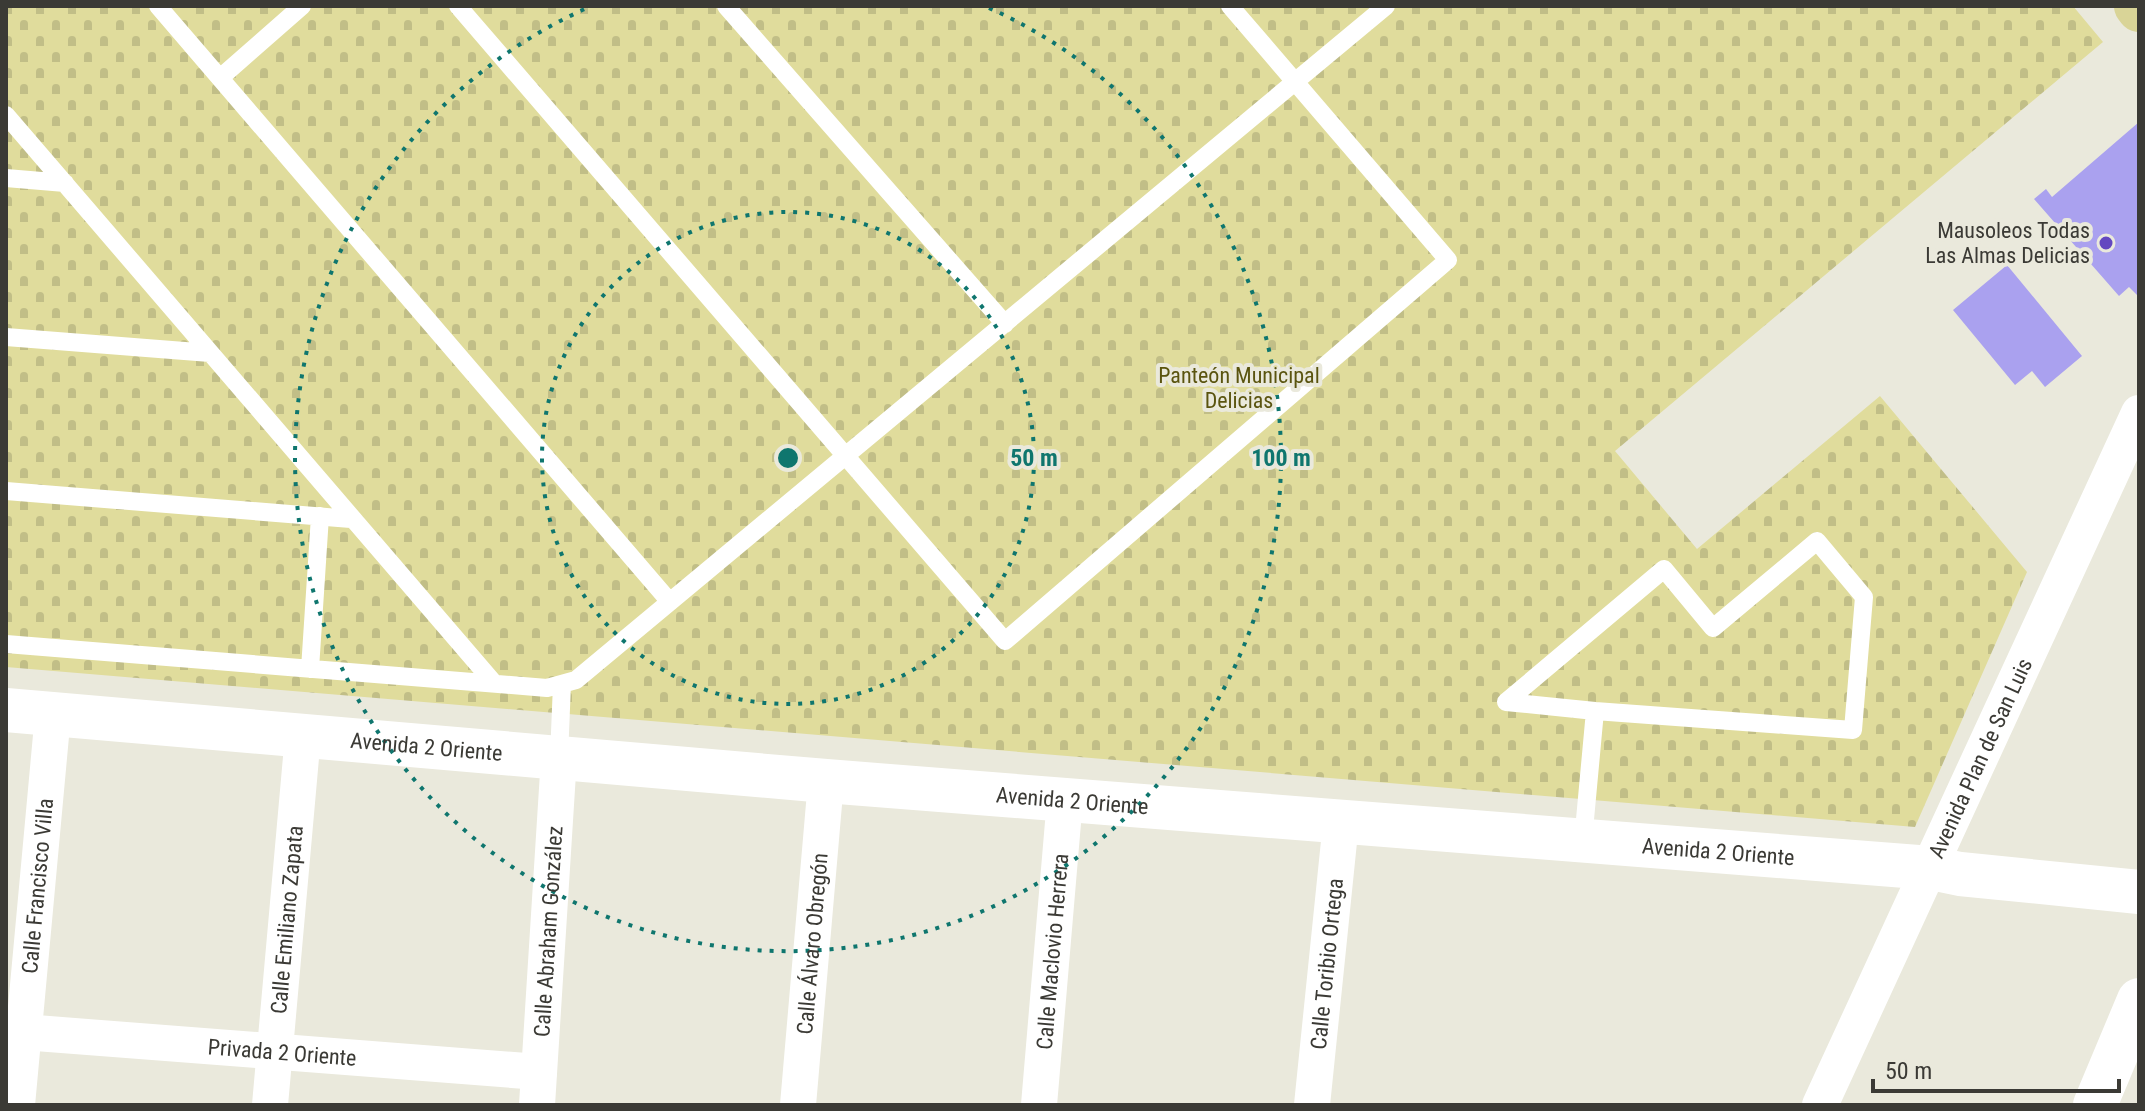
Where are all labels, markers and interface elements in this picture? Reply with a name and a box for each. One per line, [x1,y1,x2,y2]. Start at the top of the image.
place label: Mausoleos Todas Las Almas Delicias [1925,218,2090,268]
marker: Mausoleos Todas Las Almas Delicias [2097,234,2115,252]
park label: Panteón Municipal Delicias [1158,363,1320,413]
centre of rings [774,444,802,472]
text: 50 m [1010,444,1058,472]
text: 100 m [1251,444,1311,472]
street label: Avenida Plan de San Luis [1923,654,2037,862]
street label: Avenida 2 Oriente [349,727,504,765]
street label: Avenida 2 Oriente [995,782,1149,819]
street label: Calle Francisco Villa [17,797,58,975]
street label: Calle Emiliano Zapata [266,824,307,1015]
street label: Calle Abraham González [529,825,567,1038]
street label: Avenida 2 Oriente [1641,833,1795,870]
street label: Calle Álvaro Obregón [792,852,832,1035]
street label: Calle Maclovio Herrera [1031,852,1073,1051]
street label: Calle Toribio Ortega [1305,877,1348,1051]
street label: Privada 2 Oriente [207,1034,357,1070]
scale bar [1873,1043,2119,1093]
text: 50 m [1885,1057,1932,1085]

